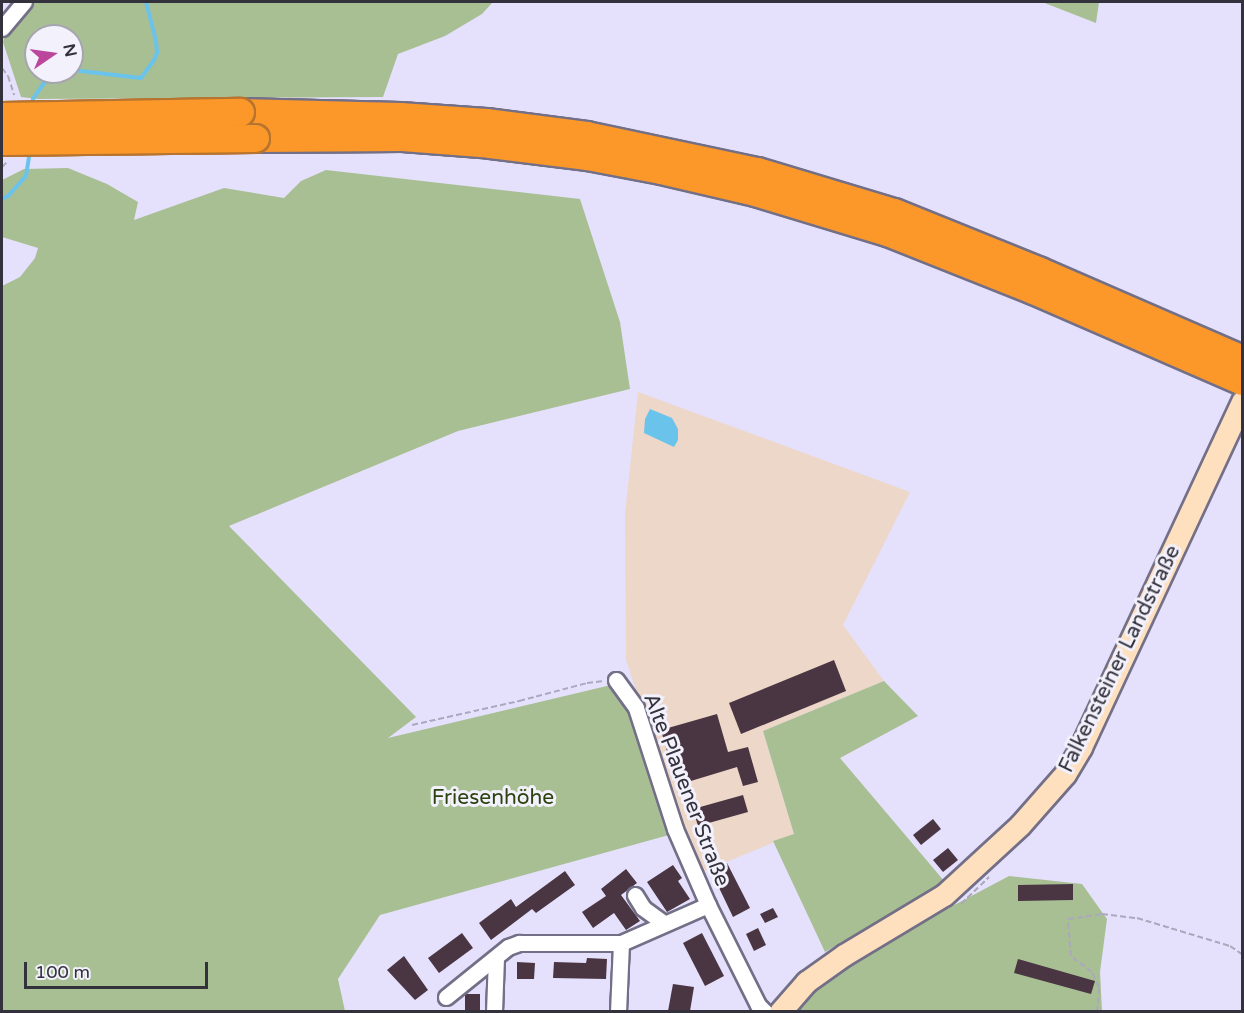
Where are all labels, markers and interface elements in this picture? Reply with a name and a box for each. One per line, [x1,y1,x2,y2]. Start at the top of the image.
north arrow [24,24,84,84]
text: N [58,42,81,59]
street label: Falkensteiner Landstraße [1054,541,1186,777]
street label: Alte Plauener Straße [638,690,734,890]
park label: Friesenhöhe [432,785,554,811]
scale bar [27,950,212,988]
text: 100 m [35,961,90,983]

